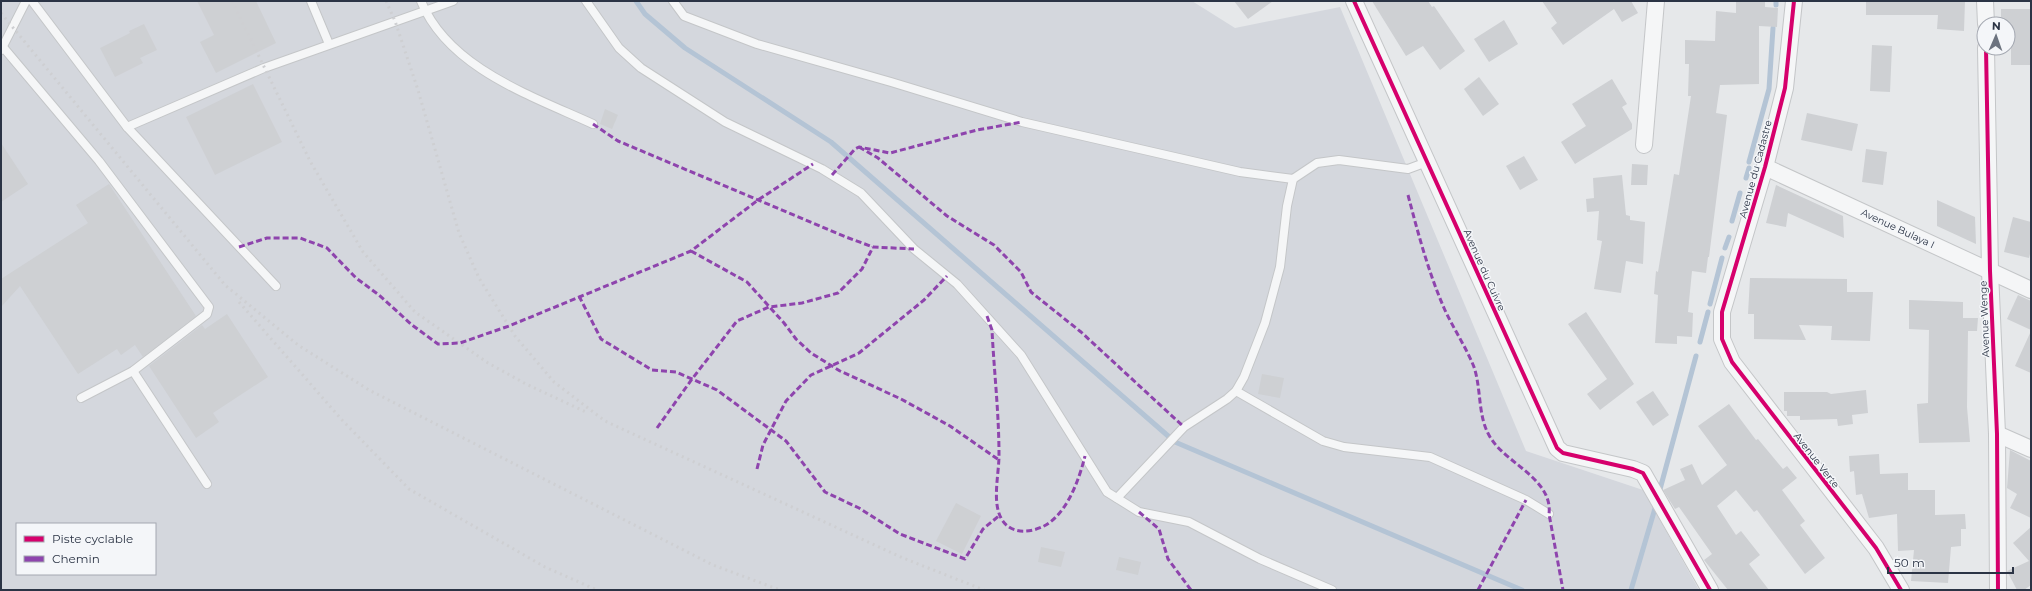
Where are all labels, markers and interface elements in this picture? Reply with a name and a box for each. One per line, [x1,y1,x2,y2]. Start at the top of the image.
north arrow [1976,16,2016,56]
text: N [1992,19,2001,33]
street label: Avenue du Cadastre [1736,119,1775,220]
street label: Avenue Bulaya I [1859,206,1937,251]
street label: Avenue du Cuivre [1461,227,1508,313]
street label: Avenue Wenge [1977,280,1992,357]
street label: Avenue Verte [1791,430,1842,491]
legend [16,523,156,575]
text: Piste cyclable [52,531,133,546]
scale bar [1888,549,2013,575]
text: Chemin [52,551,100,566]
text: 50 m [1894,555,1925,570]

